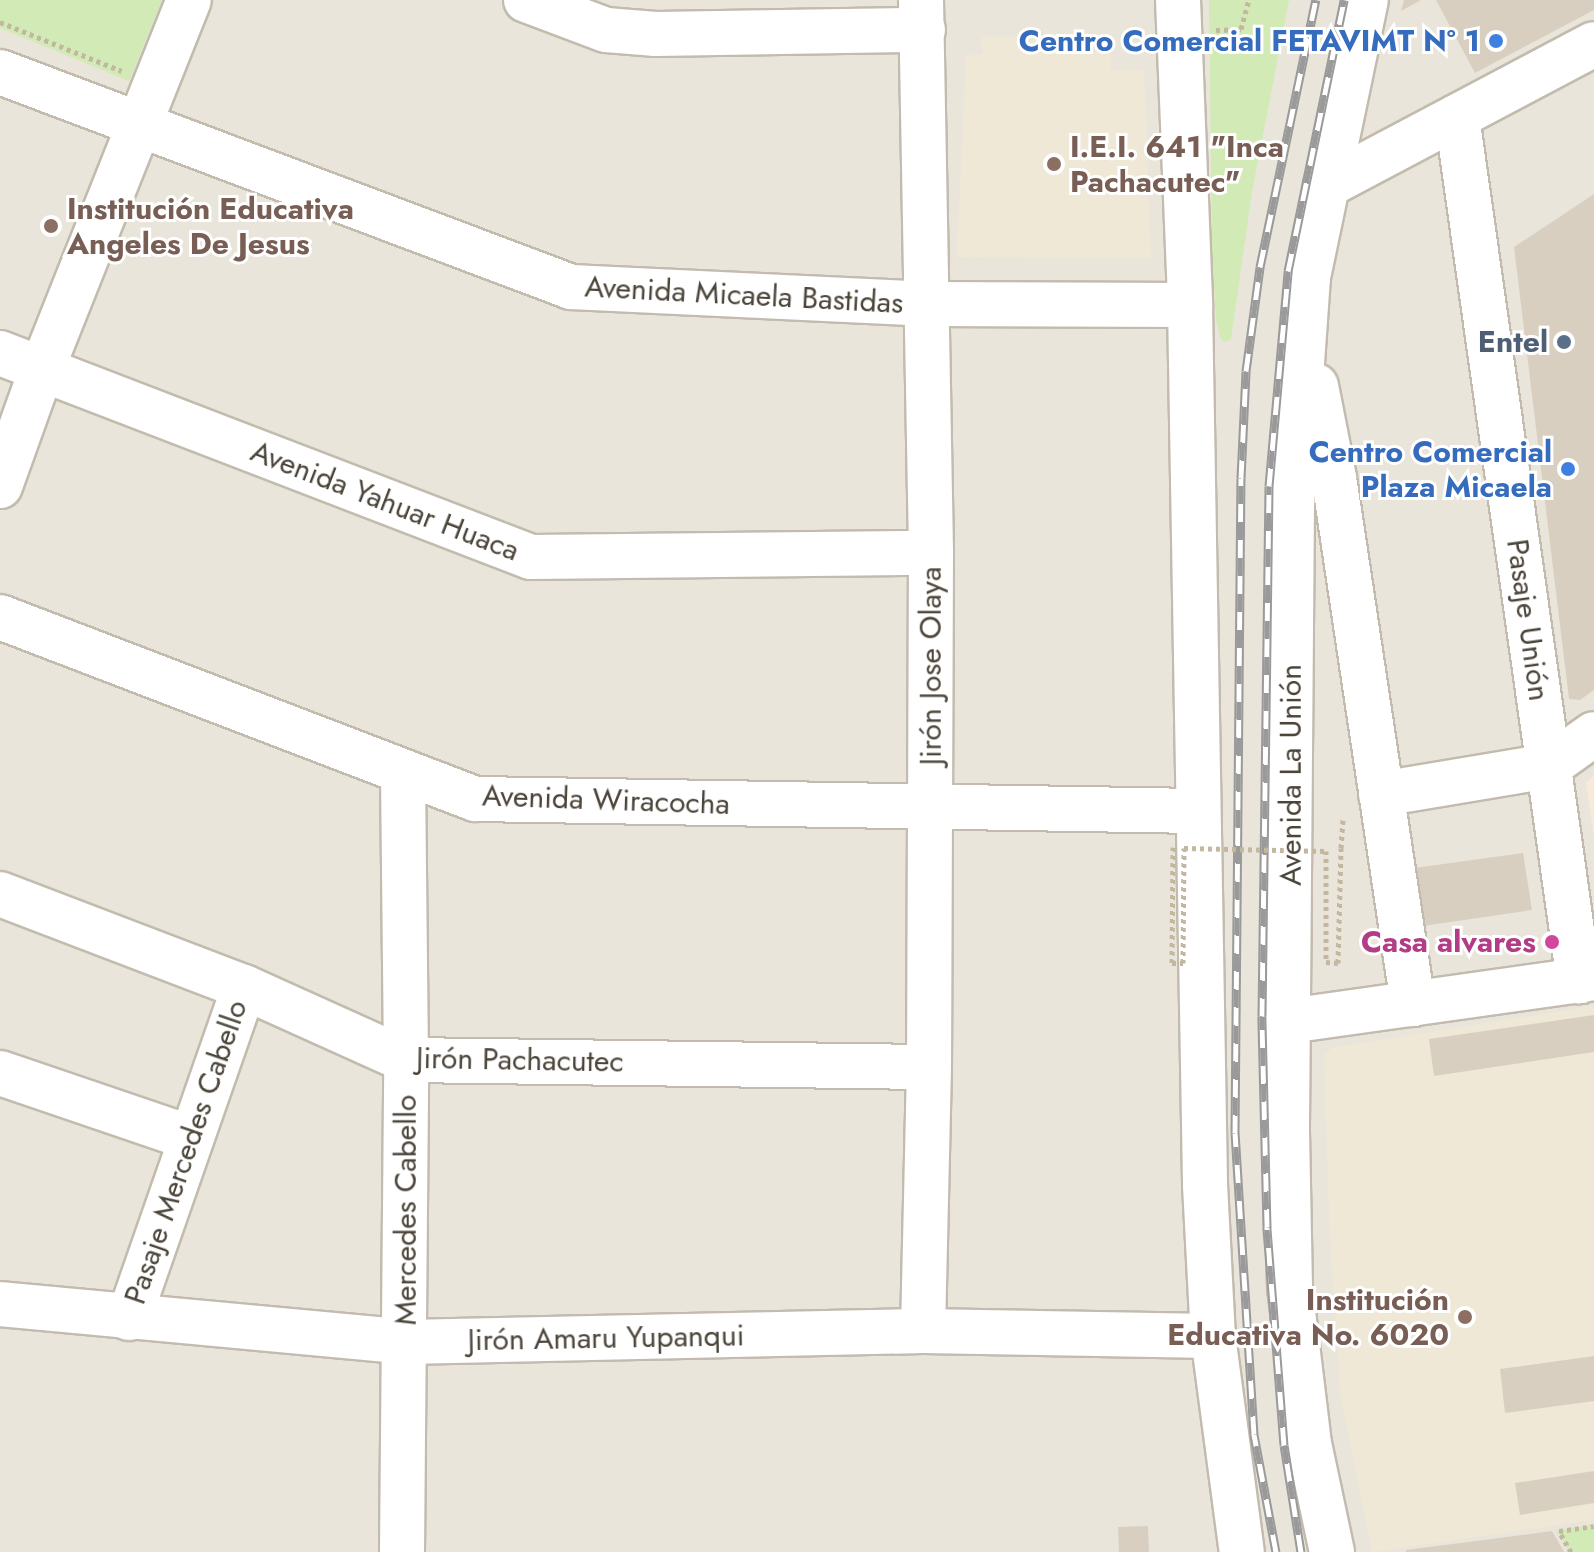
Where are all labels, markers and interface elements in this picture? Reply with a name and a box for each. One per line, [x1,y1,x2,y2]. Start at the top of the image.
place label: Centro Comercial FETAVIMT N° 1 [1019,23,1480,59]
marker: Centro Comercial FETAVIMT N° 1 [1487,32,1505,50]
place label: I.E.I. 641 "Inca Pachacutec" [1070,129,1284,200]
marker: I.E.I. 641 "Inca Pachacutec" [1045,155,1063,173]
place label: Institución Educativa Angeles De Jesus [67,191,354,262]
marker: Institución Educativa Angeles De Jesus [42,217,60,235]
street label: Avenida Micaela Bastidas [584,269,904,321]
place label: Entel [1478,324,1548,360]
marker: Entel [1555,333,1573,351]
street label: Avenida Yahuar Huaca [246,433,524,569]
place label: Centro Comercial Plaza Micaela [1309,434,1552,504]
marker: Centro Comercial Plaza Micaela [1559,460,1577,478]
street label: Pasaje Unión [1499,537,1557,703]
street label: Jirón Jose Olaya [913,567,949,765]
street label: Avenida La Unión [1273,664,1309,886]
street label: Avenida Wiracocha [481,778,731,822]
place label: Casa alvares [1361,924,1536,960]
marker: Casa alvares [1543,933,1561,951]
street label: Pasaje Mercedes Cabello [117,995,255,1309]
street label: Jirón Pachacutec [416,1040,624,1080]
street label: Mercedes Cabello [388,1095,424,1325]
place label: Institución Educativa No. 6020 [1167,1282,1449,1352]
marker: Institución Educativa No. 6020 [1456,1308,1474,1326]
street label: Jirón Amaru Yupanqui [467,1318,745,1358]

